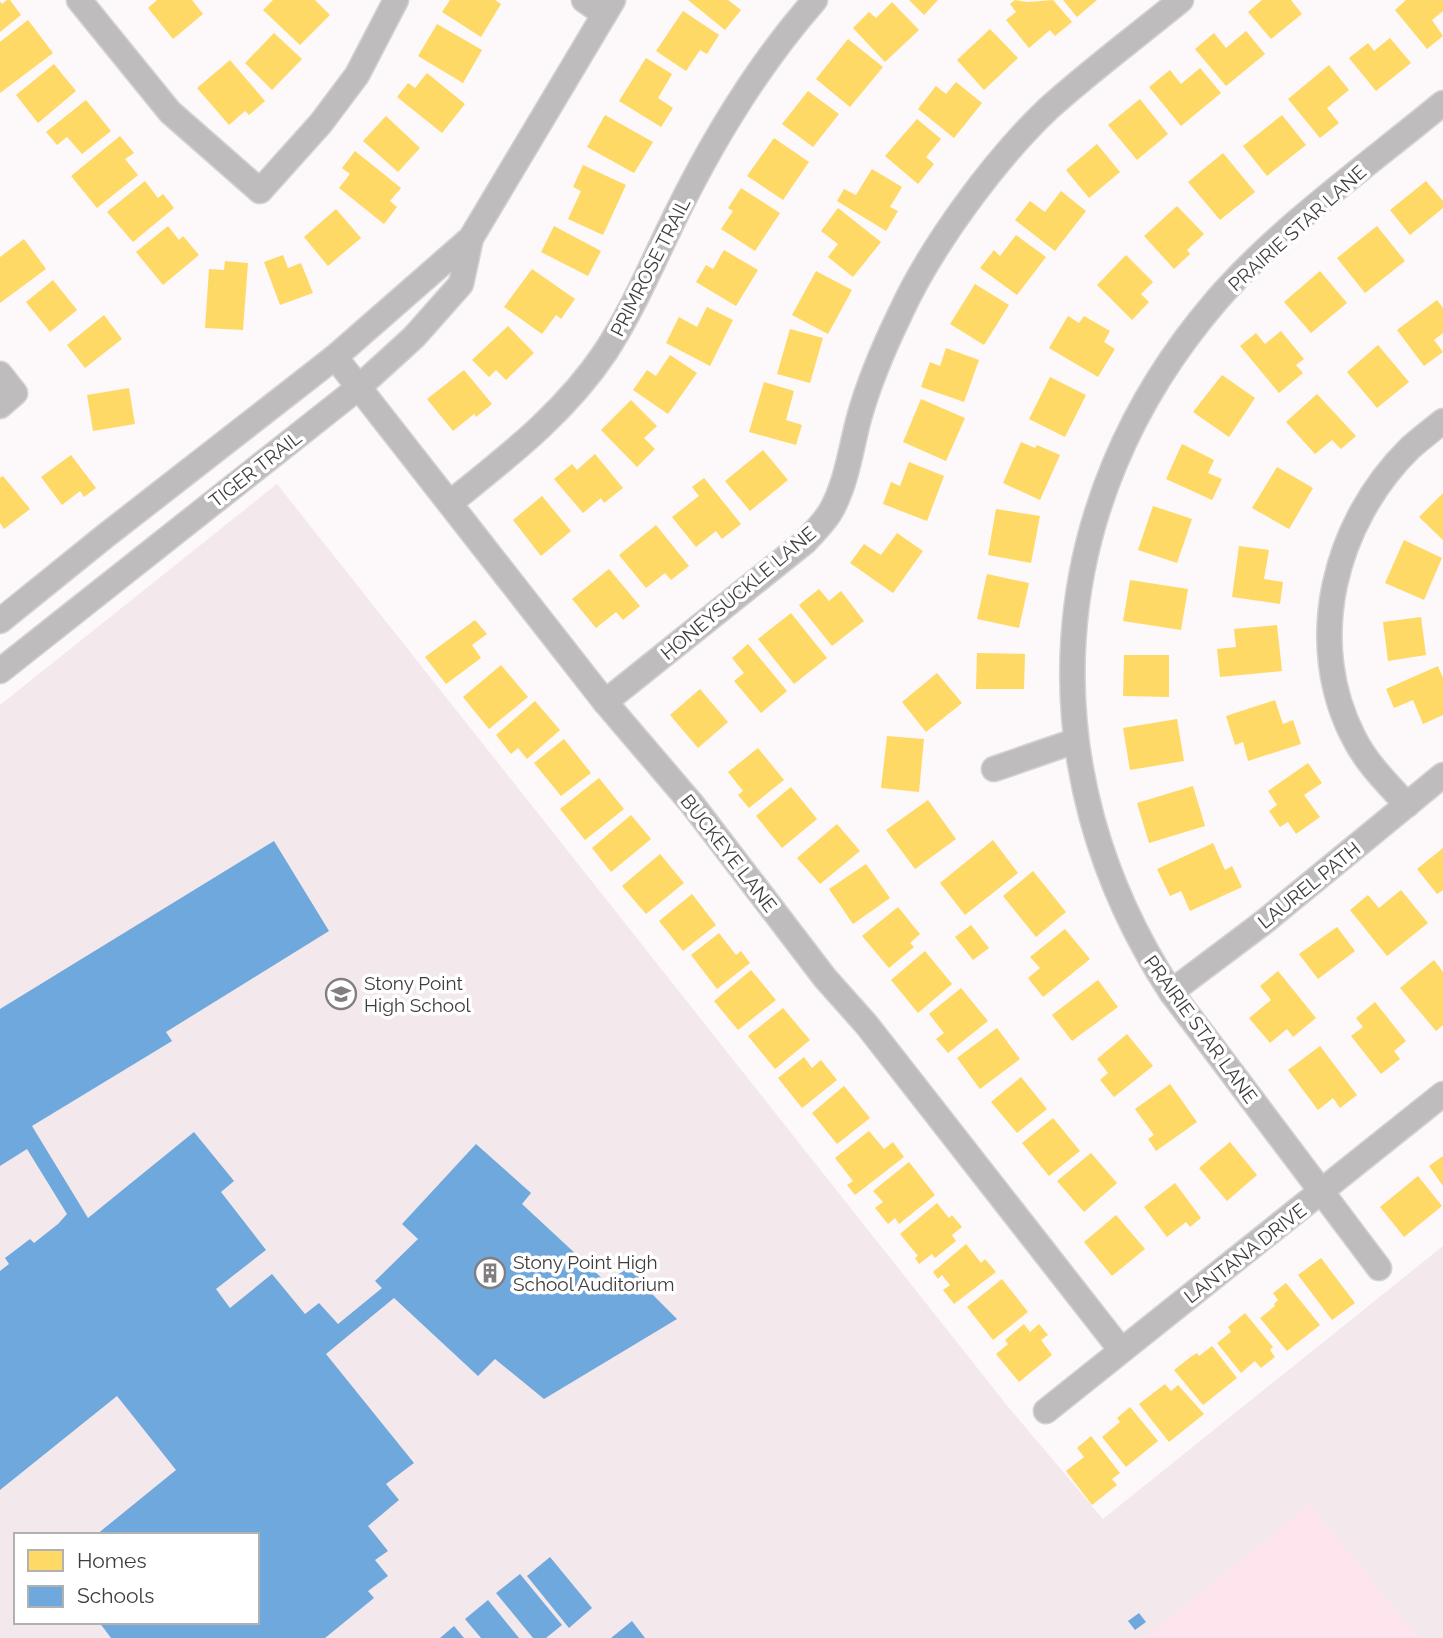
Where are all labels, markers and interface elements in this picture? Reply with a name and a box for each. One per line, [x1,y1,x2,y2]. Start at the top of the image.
street label: PRAIRIE STAR LANE [1224,160,1370,296]
street label: PRIMROSE TRAIL [606,194,694,340]
street label: TIGER TRAIL [205,426,305,512]
street label: HONEYSUCKLE LANE [656,522,820,664]
street label: BUCKEYE LANE [676,790,782,916]
street label: LAUREL PATH [1253,837,1365,933]
street label: PRAIRIE STAR LANE [1140,951,1262,1107]
place label: Stony Point High School [364,972,471,1016]
school or university icon: Stony Point High School [324,977,358,1011]
street label: LANTANA DRIVE [1180,1199,1310,1307]
place label: Stony Point High School Auditorium [513,1251,674,1295]
building icon: Stony Point High School Auditorium [473,1256,507,1290]
legend [14,1533,259,1624]
text: Homes [77,1548,147,1573]
text: Schools [77,1583,154,1608]

